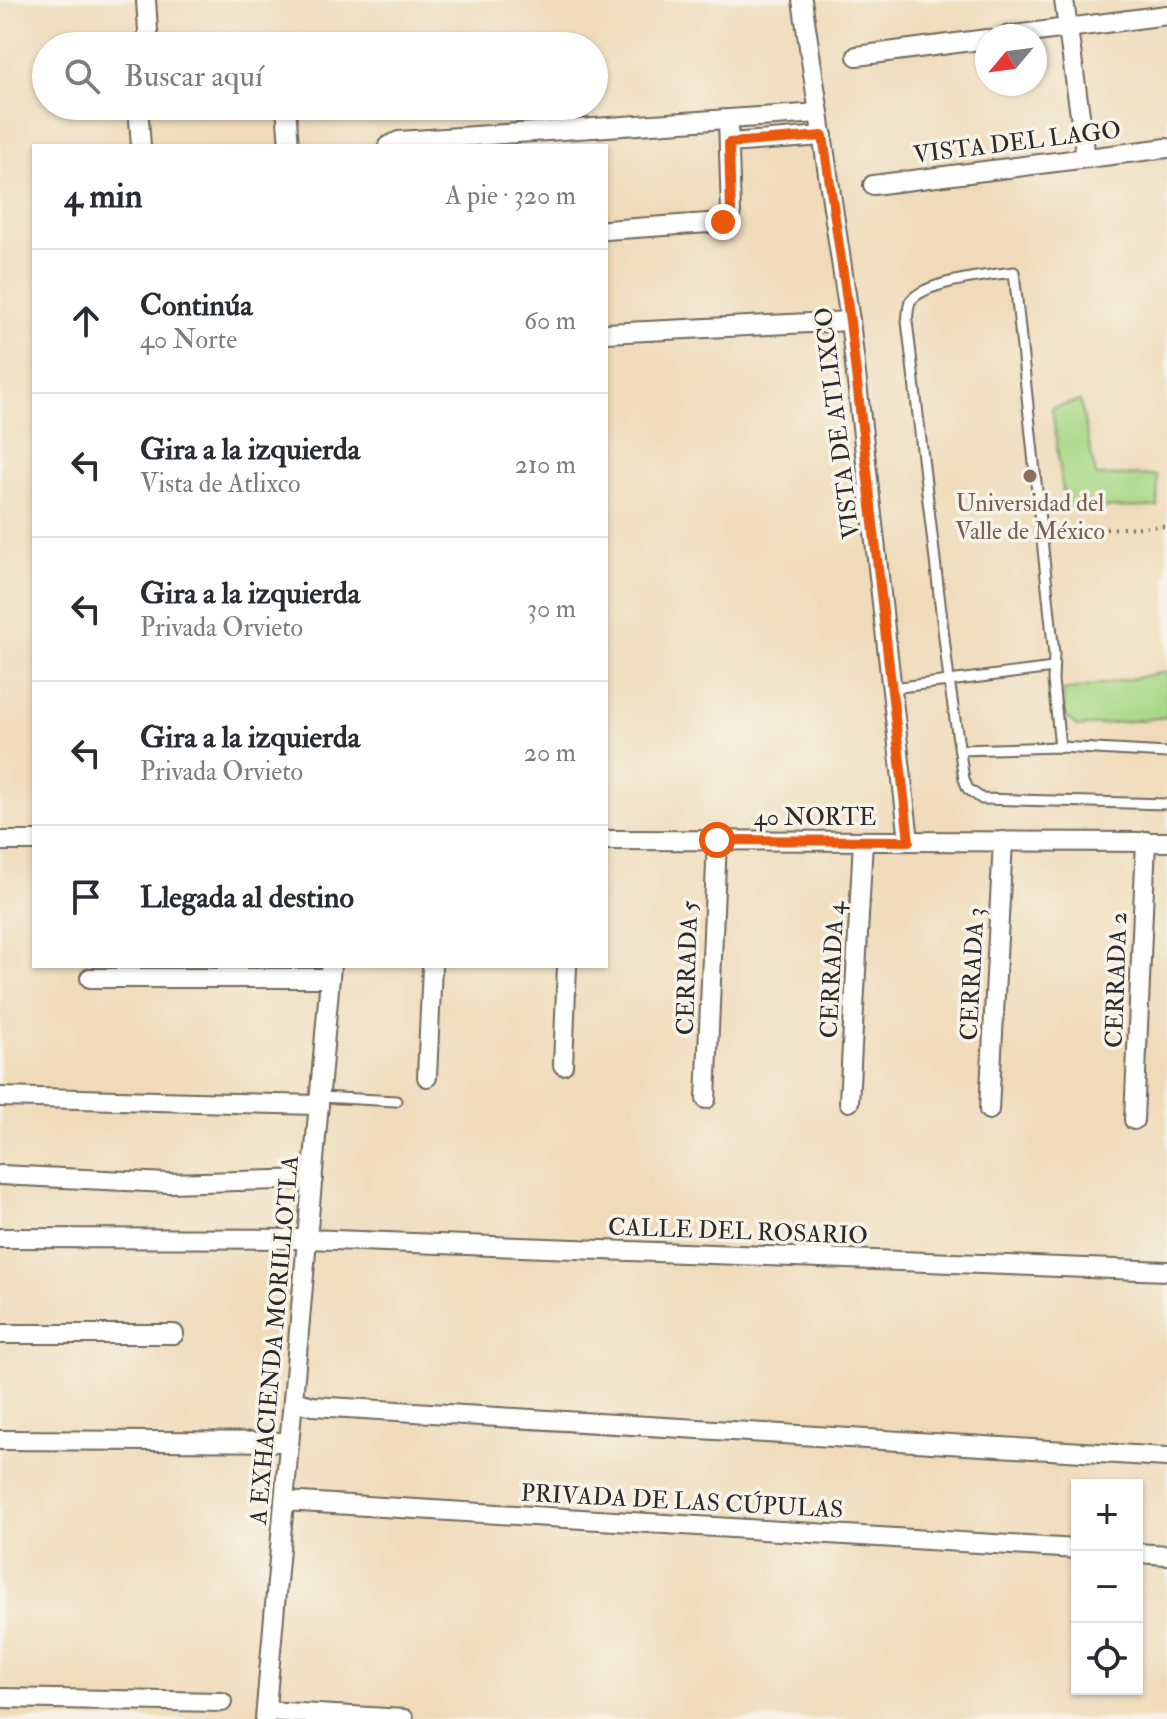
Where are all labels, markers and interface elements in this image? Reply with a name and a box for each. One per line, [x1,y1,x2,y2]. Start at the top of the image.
north arrow [975,24,1047,96]
search box [32,32,608,120]
icon: search [60,54,104,98]
text: Buscar aquí [124,58,263,95]
street label: VISTA DEL LAGO [912,114,1123,171]
text: 4 min [64,175,142,218]
text: A pie · 320 m [445,180,576,212]
route end [705,204,741,240]
text: Continúa [140,287,253,324]
icon: ahead [64,299,108,343]
text: 60 m [524,305,576,337]
street label: VISTA DE ATLIXCO [808,305,867,541]
text: 40 Norte [140,324,237,356]
text: Gira a la izquierda [140,431,360,468]
icon: left [64,443,108,487]
text: 210 m [515,449,576,481]
marker: Universidad del Valle de México [1021,467,1039,485]
text: Vista de Atlixco [140,468,301,500]
place label: Universidad del Valle de México [955,488,1105,547]
text: Gira a la izquierda [140,575,360,612]
icon: left [64,587,108,631]
text: 30 m [527,593,576,625]
text: Privada Orvieto [140,612,303,644]
text: Gira a la izquierda [140,719,360,756]
icon: left [64,731,108,775]
text: 20 m [524,737,576,769]
text: Privada Orvieto [140,756,303,788]
street label: 40 NORTE [754,802,876,833]
route start [699,822,735,858]
icon: arrive [64,875,108,919]
text: Llegada al destino [140,879,354,916]
street label: CERRADA 5 [670,900,705,1036]
street label: CERRADA 4 [813,900,852,1039]
street label: CERRADA 3 [954,907,991,1041]
street label: CERRADA 2 [1099,911,1134,1049]
street label: A EXHACIENDA MORILLOTLA [243,1154,306,1527]
street label: CALLE DEL ROSARIO [608,1211,868,1252]
street label: PRIVADA DE LAS CÚPULAS [520,1477,844,1525]
map controls [1071,1479,1143,1695]
button: + [1071,1479,1143,1551]
button: − [1071,1551,1143,1623]
button: locate [1071,1623,1143,1695]

